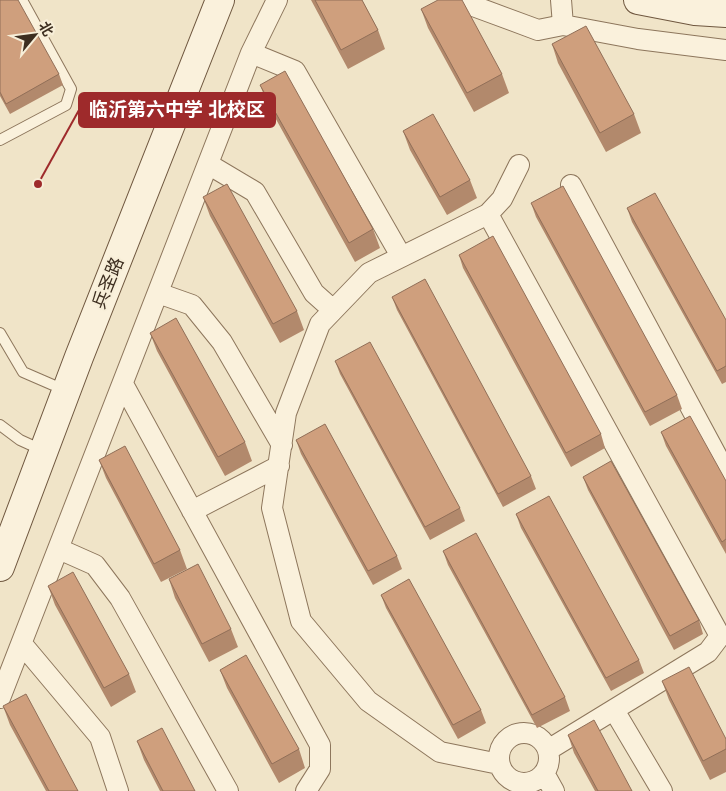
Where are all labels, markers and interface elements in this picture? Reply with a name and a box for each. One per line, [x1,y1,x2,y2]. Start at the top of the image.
north arrow [10,10,60,60]
text: 北 [35,18,58,39]
callout: 临沂第六中学 北校区 [79,93,275,127]
text: 临沂第六中学 北校区 [89,97,265,121]
street label: 兵圣路 [87,253,128,312]

